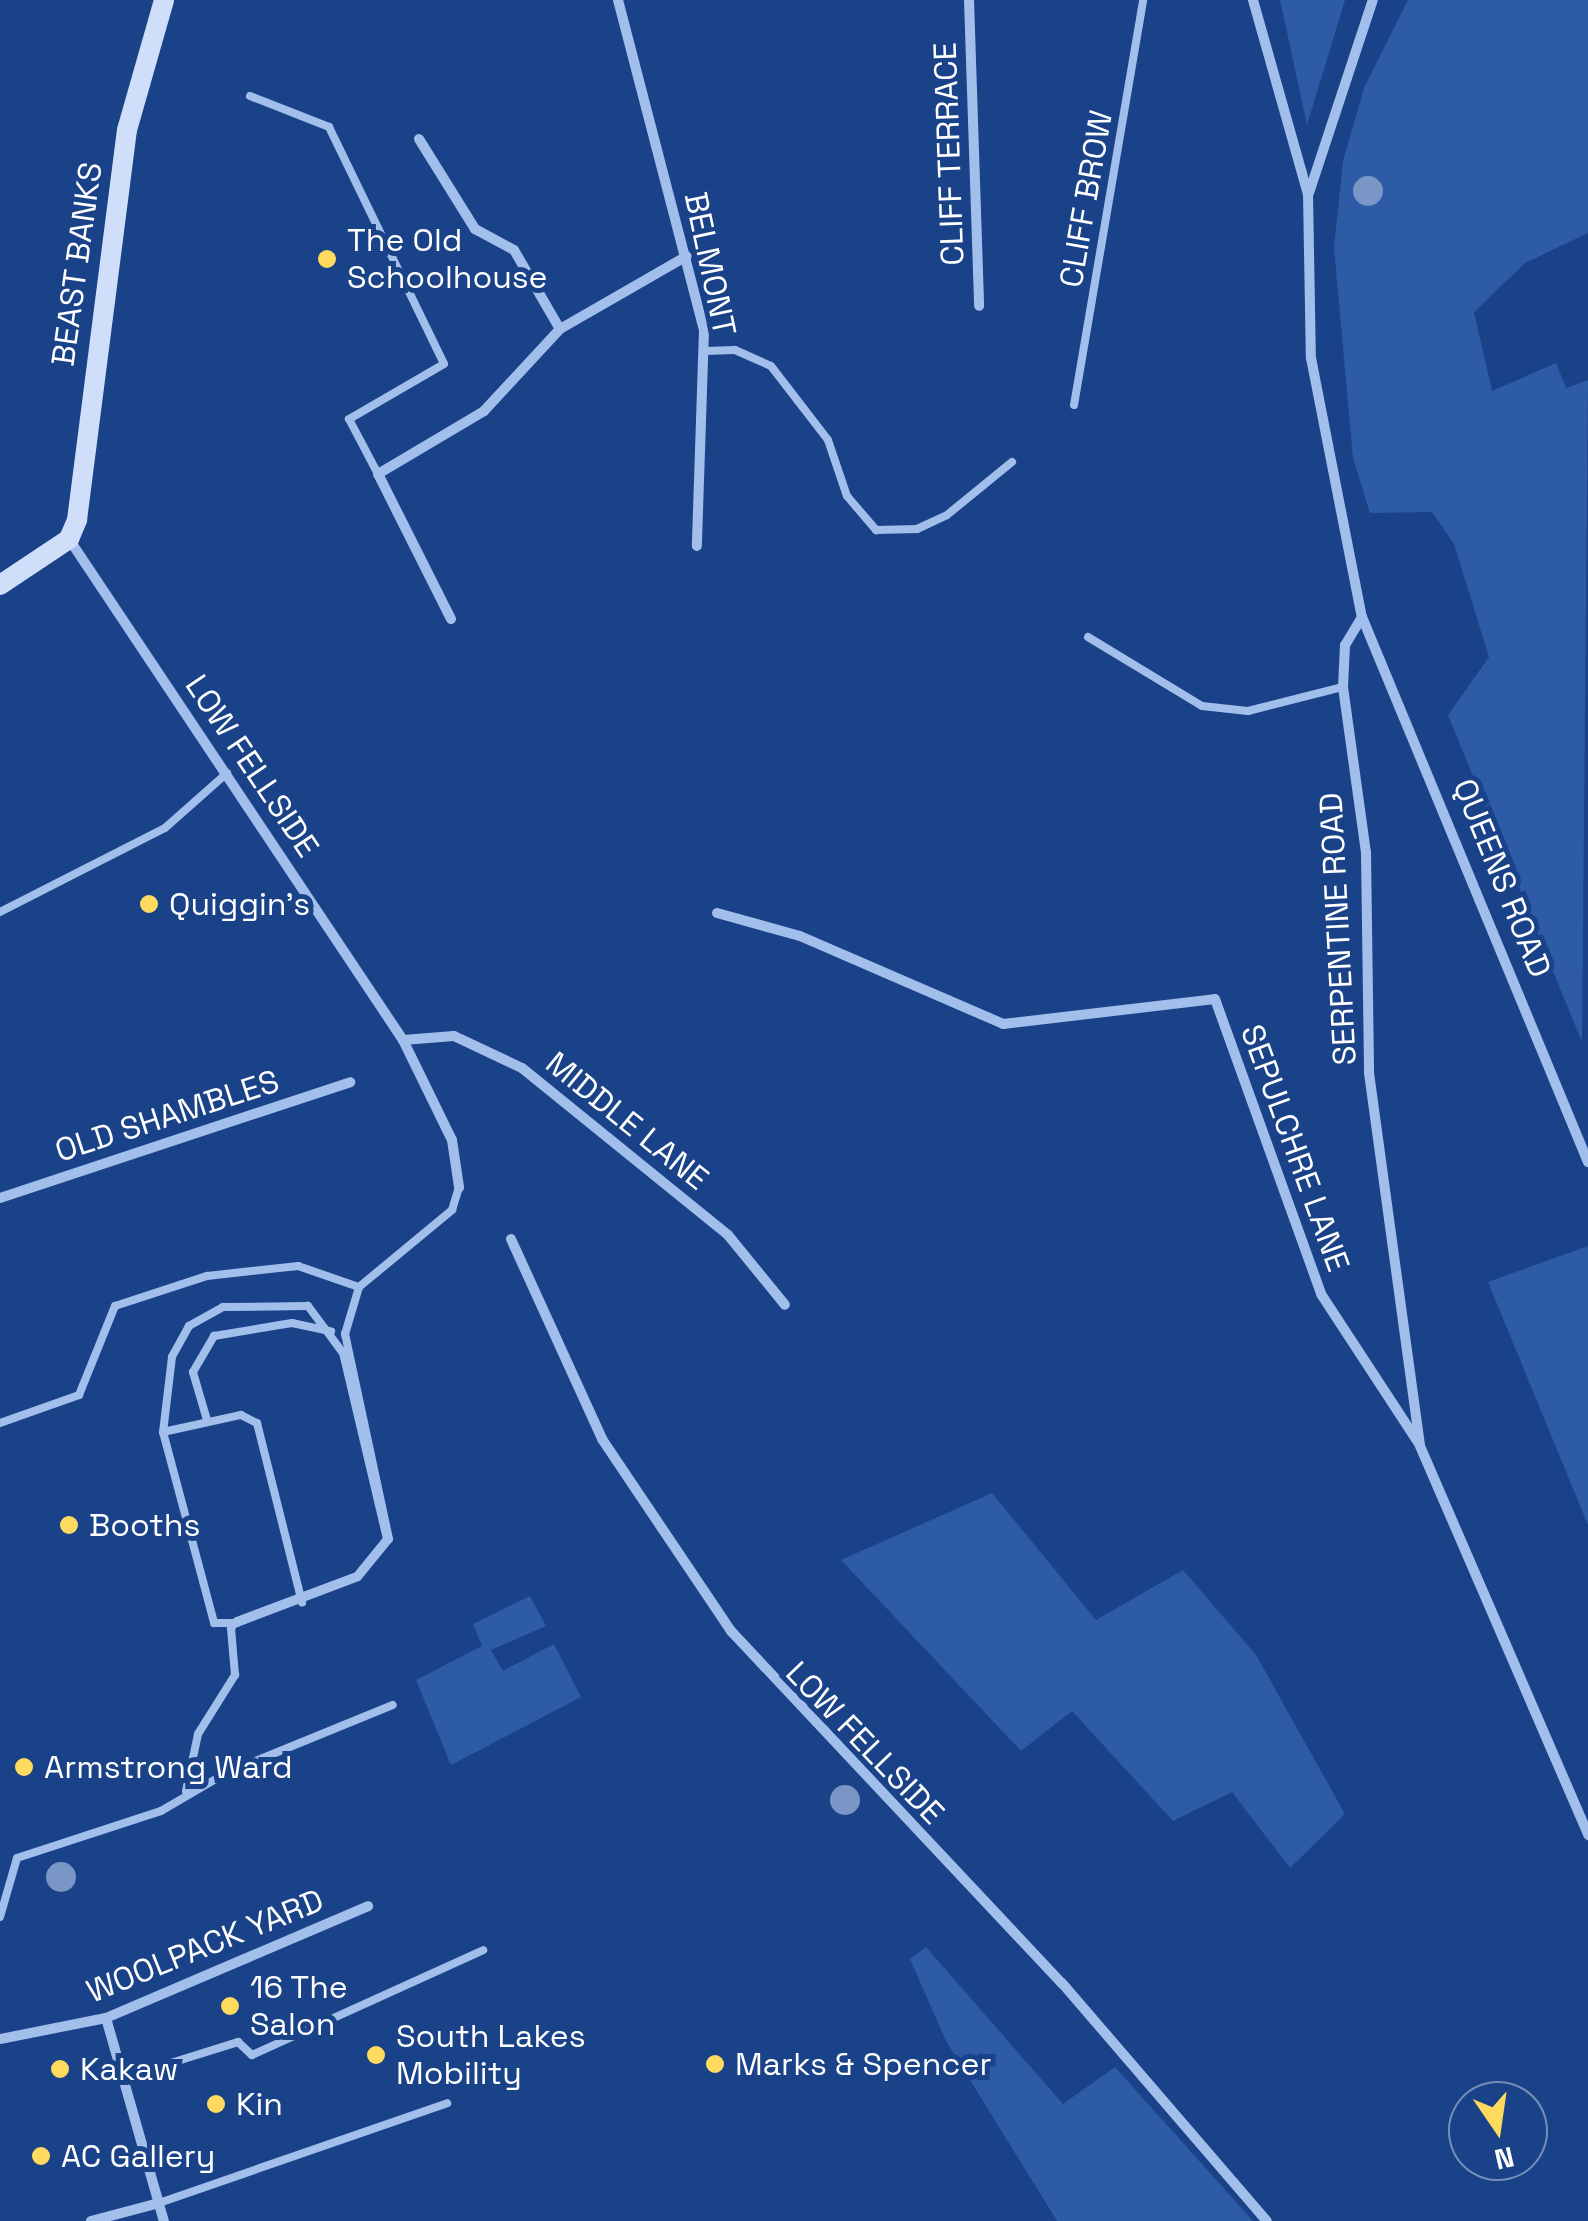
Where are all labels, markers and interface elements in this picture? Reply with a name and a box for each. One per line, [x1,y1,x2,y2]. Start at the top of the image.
street label: CLIFF TERRACE [926,41,972,267]
street label: CLIFF BROW [1052,107,1120,291]
street label: BEAST BANKS [44,159,110,369]
street label: BELMONT [676,189,744,339]
place label: The Old Schoolhouse [347,222,548,297]
marker: The Old Schoolhouse [316,248,338,270]
street label: LOW FELLSIDE [177,668,327,864]
street label: QUEENS ROAD [1445,773,1559,983]
street label: SERPENTINE ROAD [1312,792,1364,1066]
place label: Quiggin's [169,885,310,923]
marker: Quiggin's [138,893,160,915]
street label: SEPULCHRE LANE [1233,1019,1357,1277]
street label: MIDDLE LANE [538,1044,716,1198]
street label: OLD SHAMBLES [50,1062,284,1170]
place label: Booths [89,1506,200,1544]
marker: Booths [58,1514,80,1536]
street label: LOW FELLSIDE [778,1654,952,1832]
place label: Armstrong Ward [44,1748,293,1786]
marker: Armstrong Ward [13,1756,35,1778]
street label: WOOLPACK YARD [81,1881,329,2011]
place label: 16 The Salon [250,1969,349,2044]
marker: 16 The Salon [219,1995,241,2017]
place label: South Lakes Mobility [396,2018,586,2093]
marker: South Lakes Mobility [365,2044,387,2066]
place label: Marks & Spencer [735,2045,992,2083]
place label: Kakaw [80,2050,178,2088]
marker: Marks & Spencer [704,2053,726,2075]
marker: Kakaw [49,2058,71,2080]
north arrow [1448,2081,1548,2181]
place label: Kin [236,2085,283,2123]
marker: Kin [205,2093,227,2115]
place label: AC Gallery [61,2137,215,2175]
text: N [1491,2139,1517,2178]
marker: AC Gallery [30,2145,52,2167]

